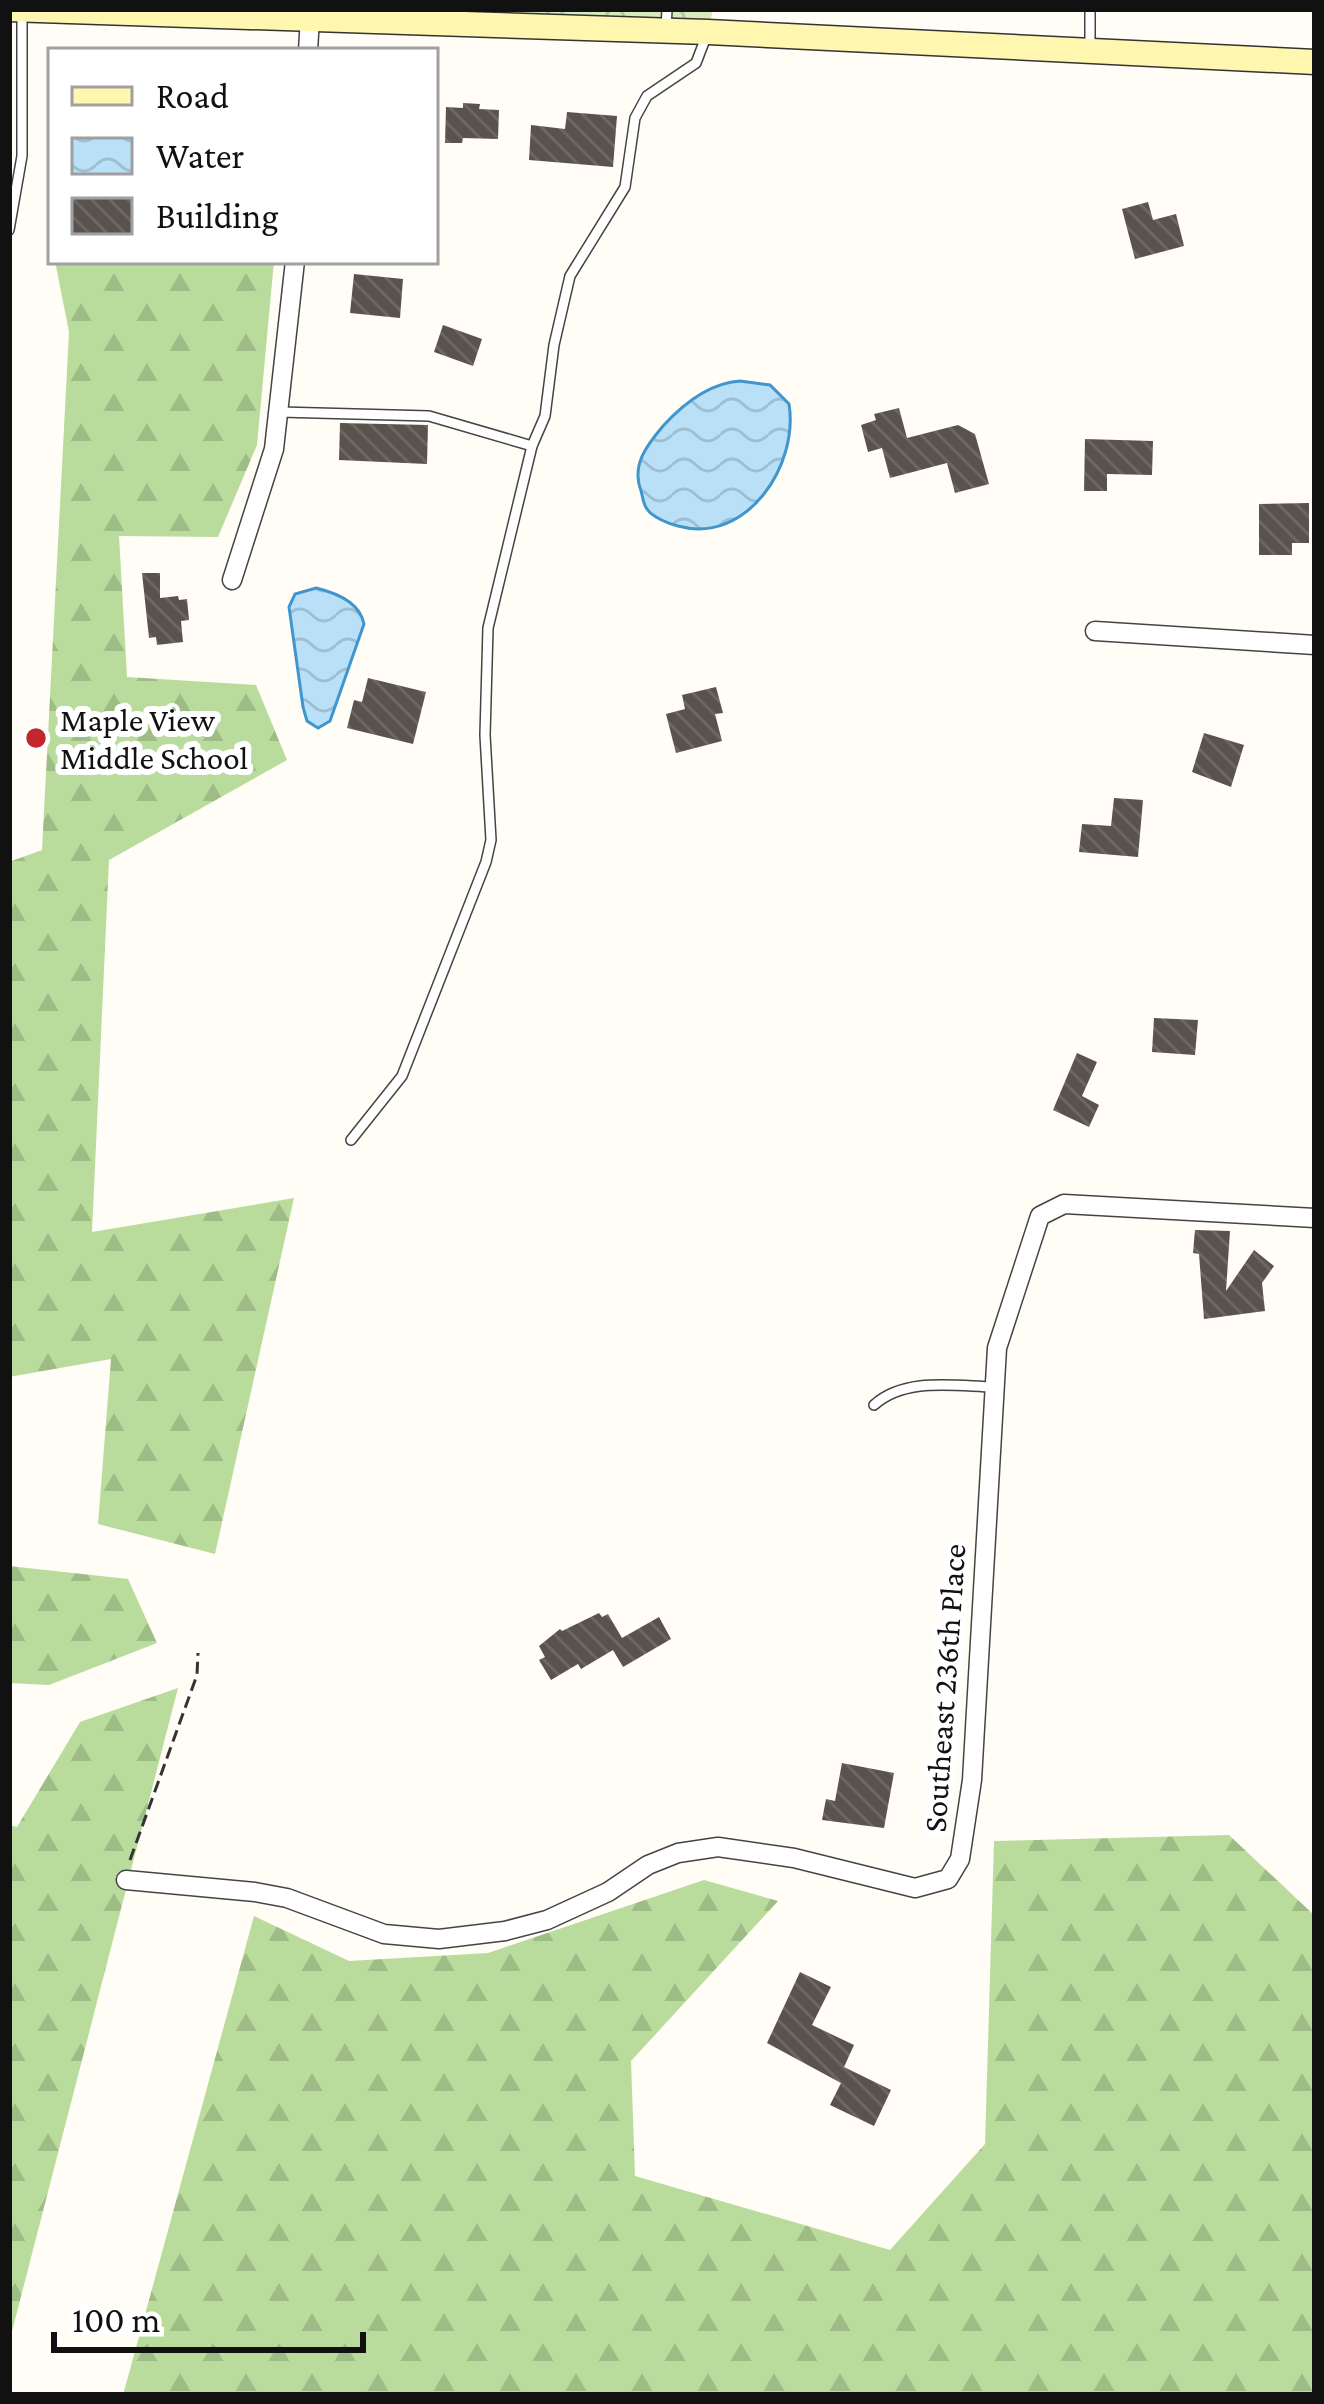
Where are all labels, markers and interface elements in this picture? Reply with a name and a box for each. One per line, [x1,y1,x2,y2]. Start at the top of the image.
legend [48,48,438,264]
text: Road [156,76,229,116]
text: Water [156,136,245,176]
text: Building [156,196,279,236]
place label: Maple View Middle School [60,701,248,776]
marker: Maple View Middle School [23,725,49,751]
street label: Southeast 236th Place [915,1542,973,1834]
scale bar [54,2278,363,2352]
text: 100 m [72,2300,160,2340]

